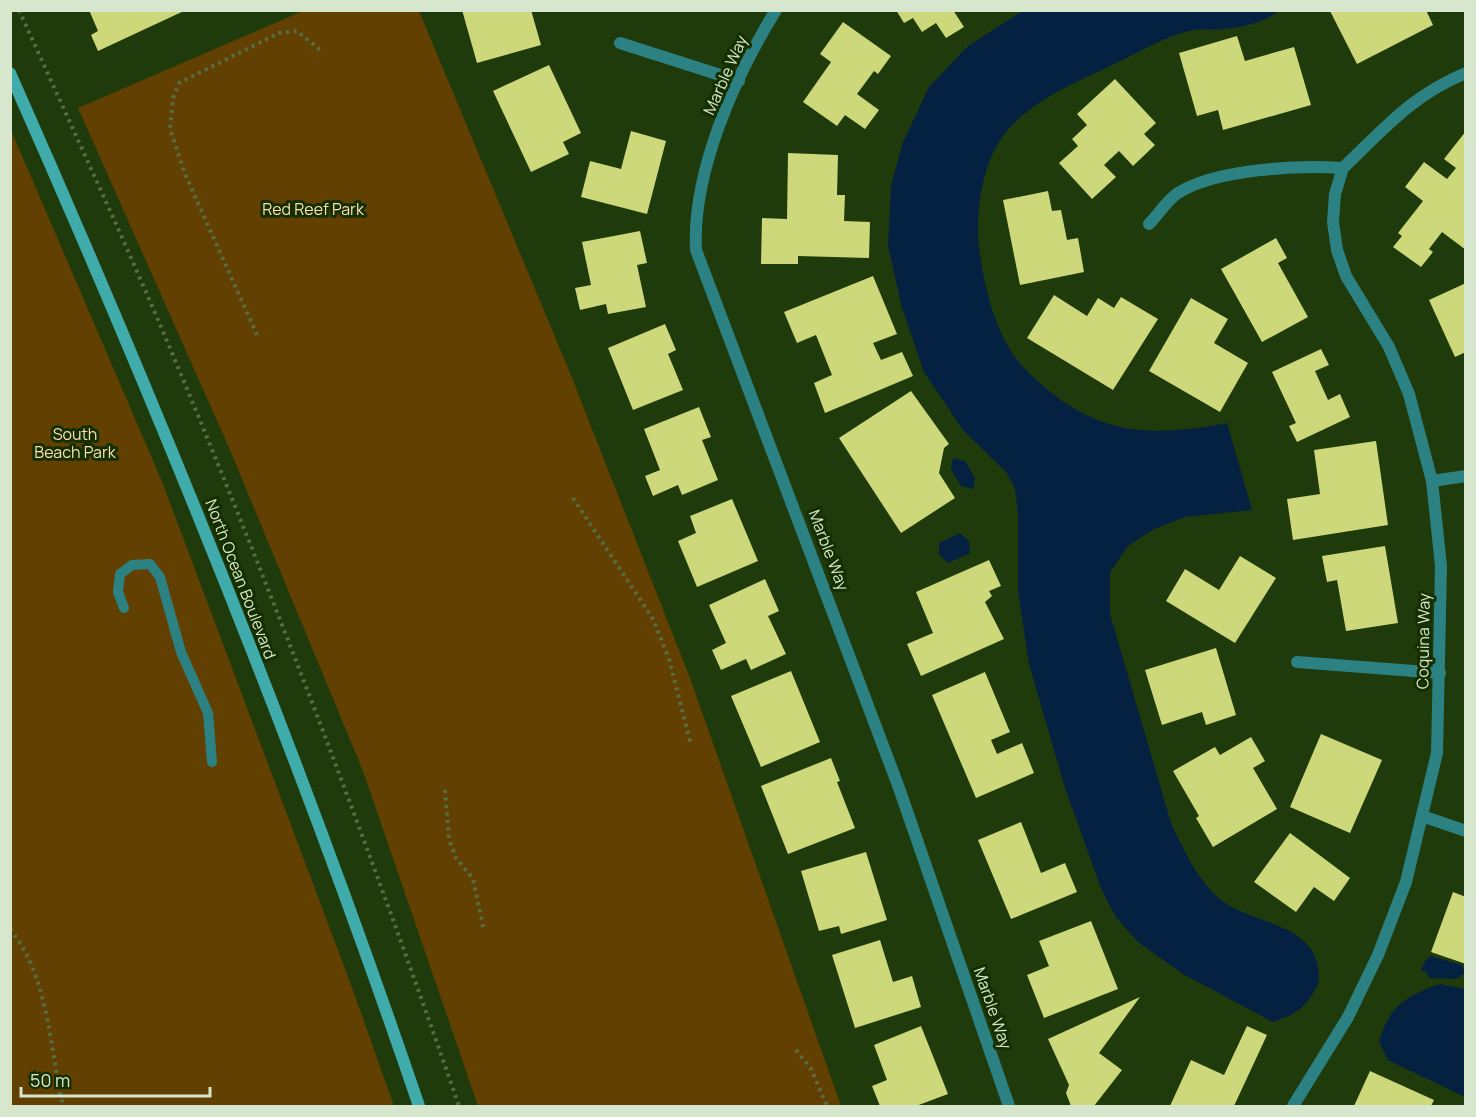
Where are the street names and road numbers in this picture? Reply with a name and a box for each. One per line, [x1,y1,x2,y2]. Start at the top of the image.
street label: Marble Way [698,31,753,118]
street label: North Ocean Boulevard [200,496,282,662]
street label: Marble Way [804,506,855,594]
street label: Coquina Way [1411,592,1435,689]
street label: Marble Way [969,964,1017,1052]

